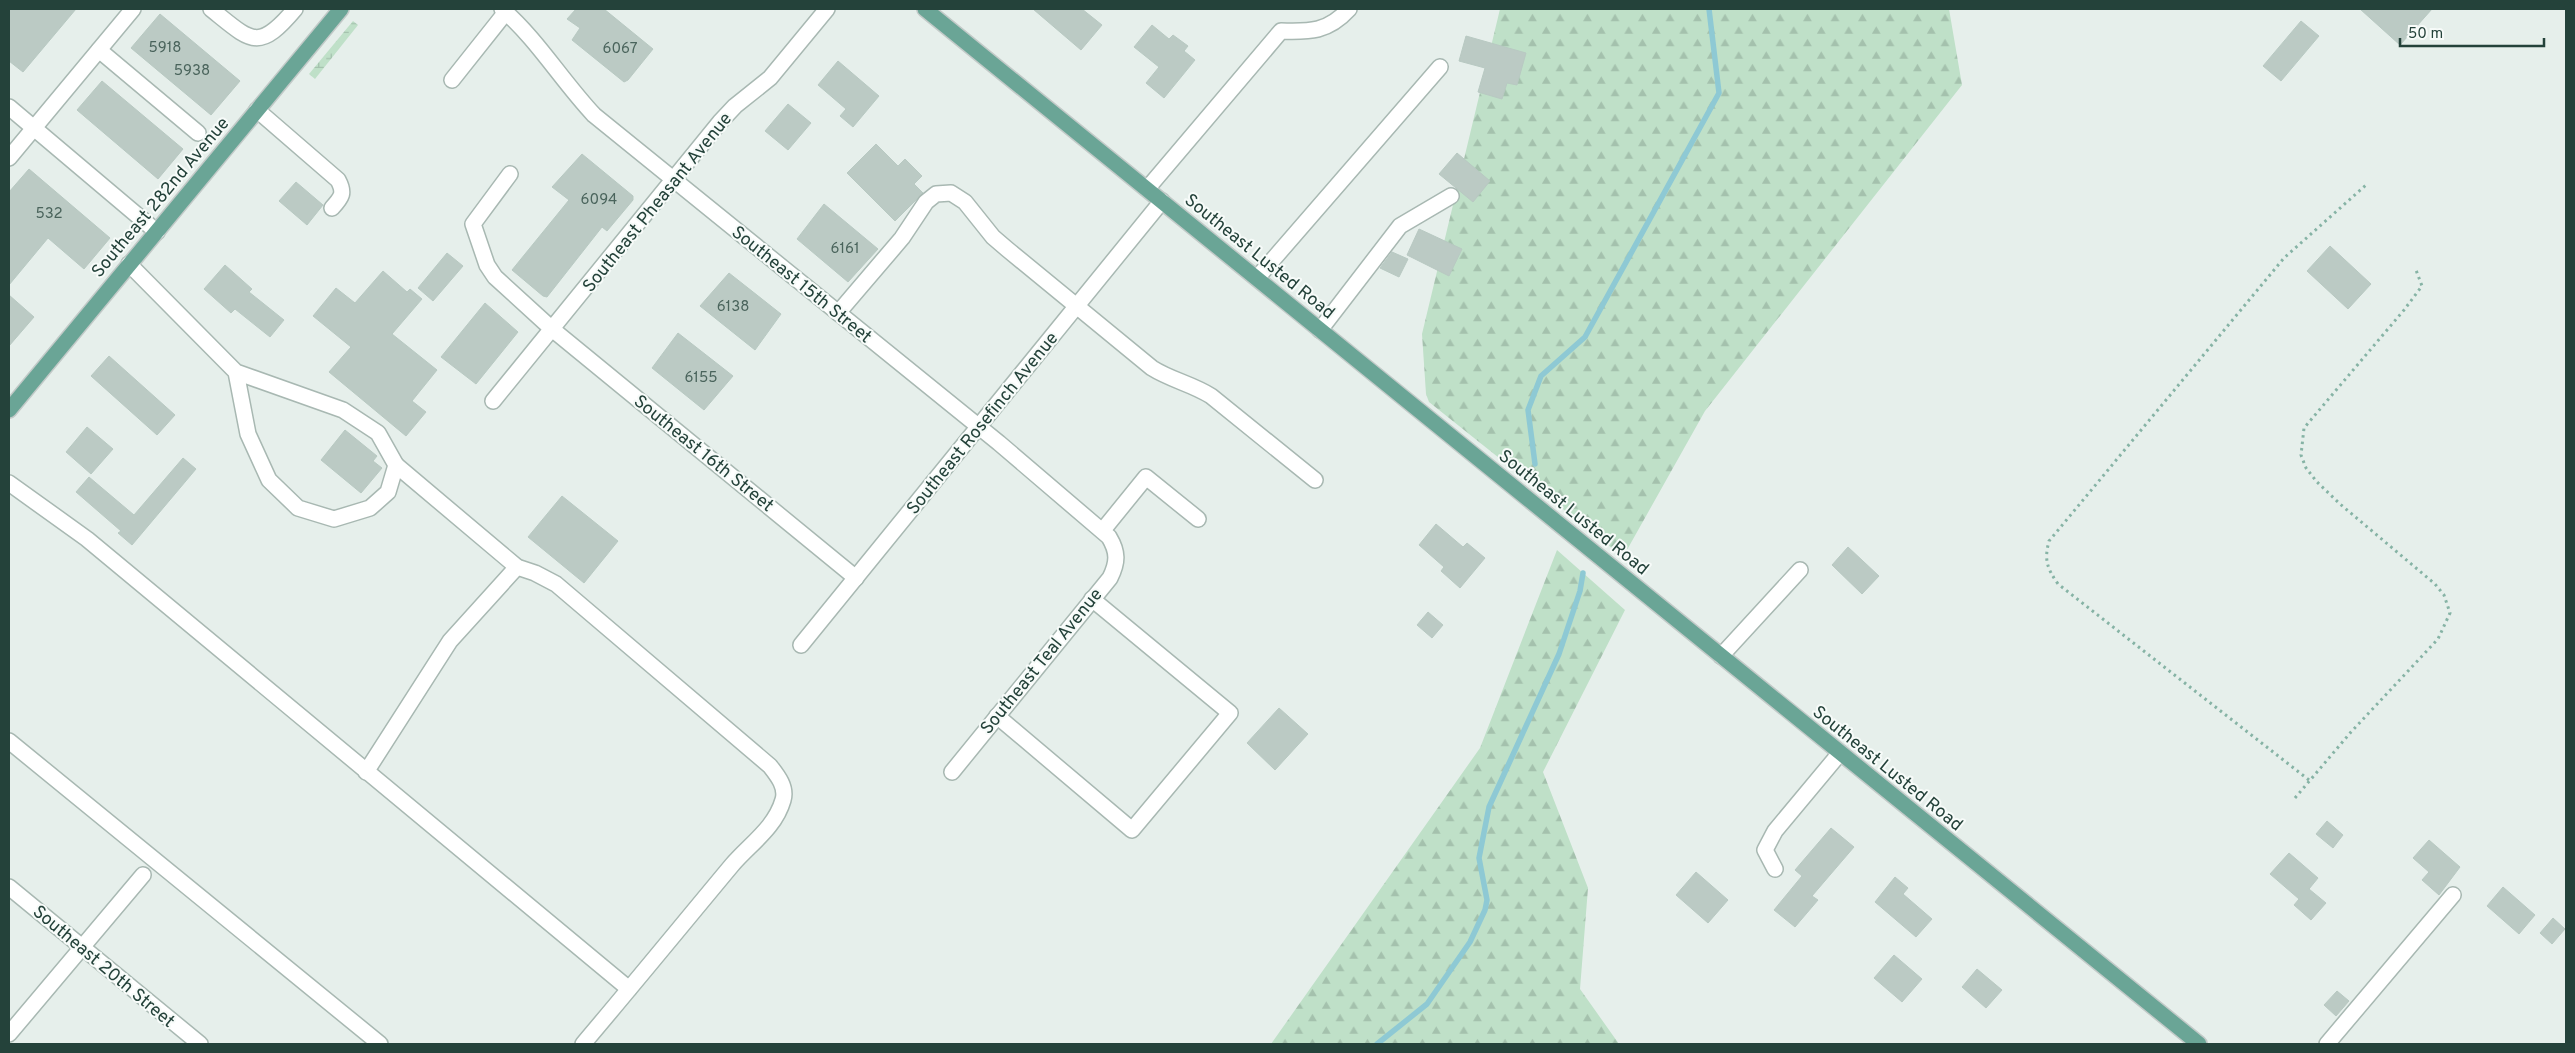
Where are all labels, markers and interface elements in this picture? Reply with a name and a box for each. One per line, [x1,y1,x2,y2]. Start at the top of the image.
scale bar [2400,15,2544,47]
text: 50 m [2408,25,2443,44]
house number: 5918 [149,39,181,58]
house number: 6067 [602,40,638,59]
house number: 5938 [174,62,210,81]
street label: Southeast Pheasant Avenue [578,108,738,298]
street label: Southeast 282nd Avenue [87,113,235,283]
street label: Southeast Lusted Road [1179,189,1339,325]
house number: 6094 [581,191,617,210]
house number: 532 [35,205,63,224]
street label: Southeast 15th Street [726,221,876,349]
house number: 6161 [830,240,860,259]
house number: 6138 [717,298,749,317]
street label: Southeast Rosefinch Avenue [902,328,1064,520]
house number: 6155 [684,369,718,388]
street label: Southeast 16th Street [628,391,778,518]
street label: Southeast Lusted Road [1493,445,1653,581]
street label: Southeast Teal Avenue [976,584,1108,740]
street label: Southeast Lusted Road [1807,701,1967,837]
street label: Southeast 20th Street [27,901,179,1033]

